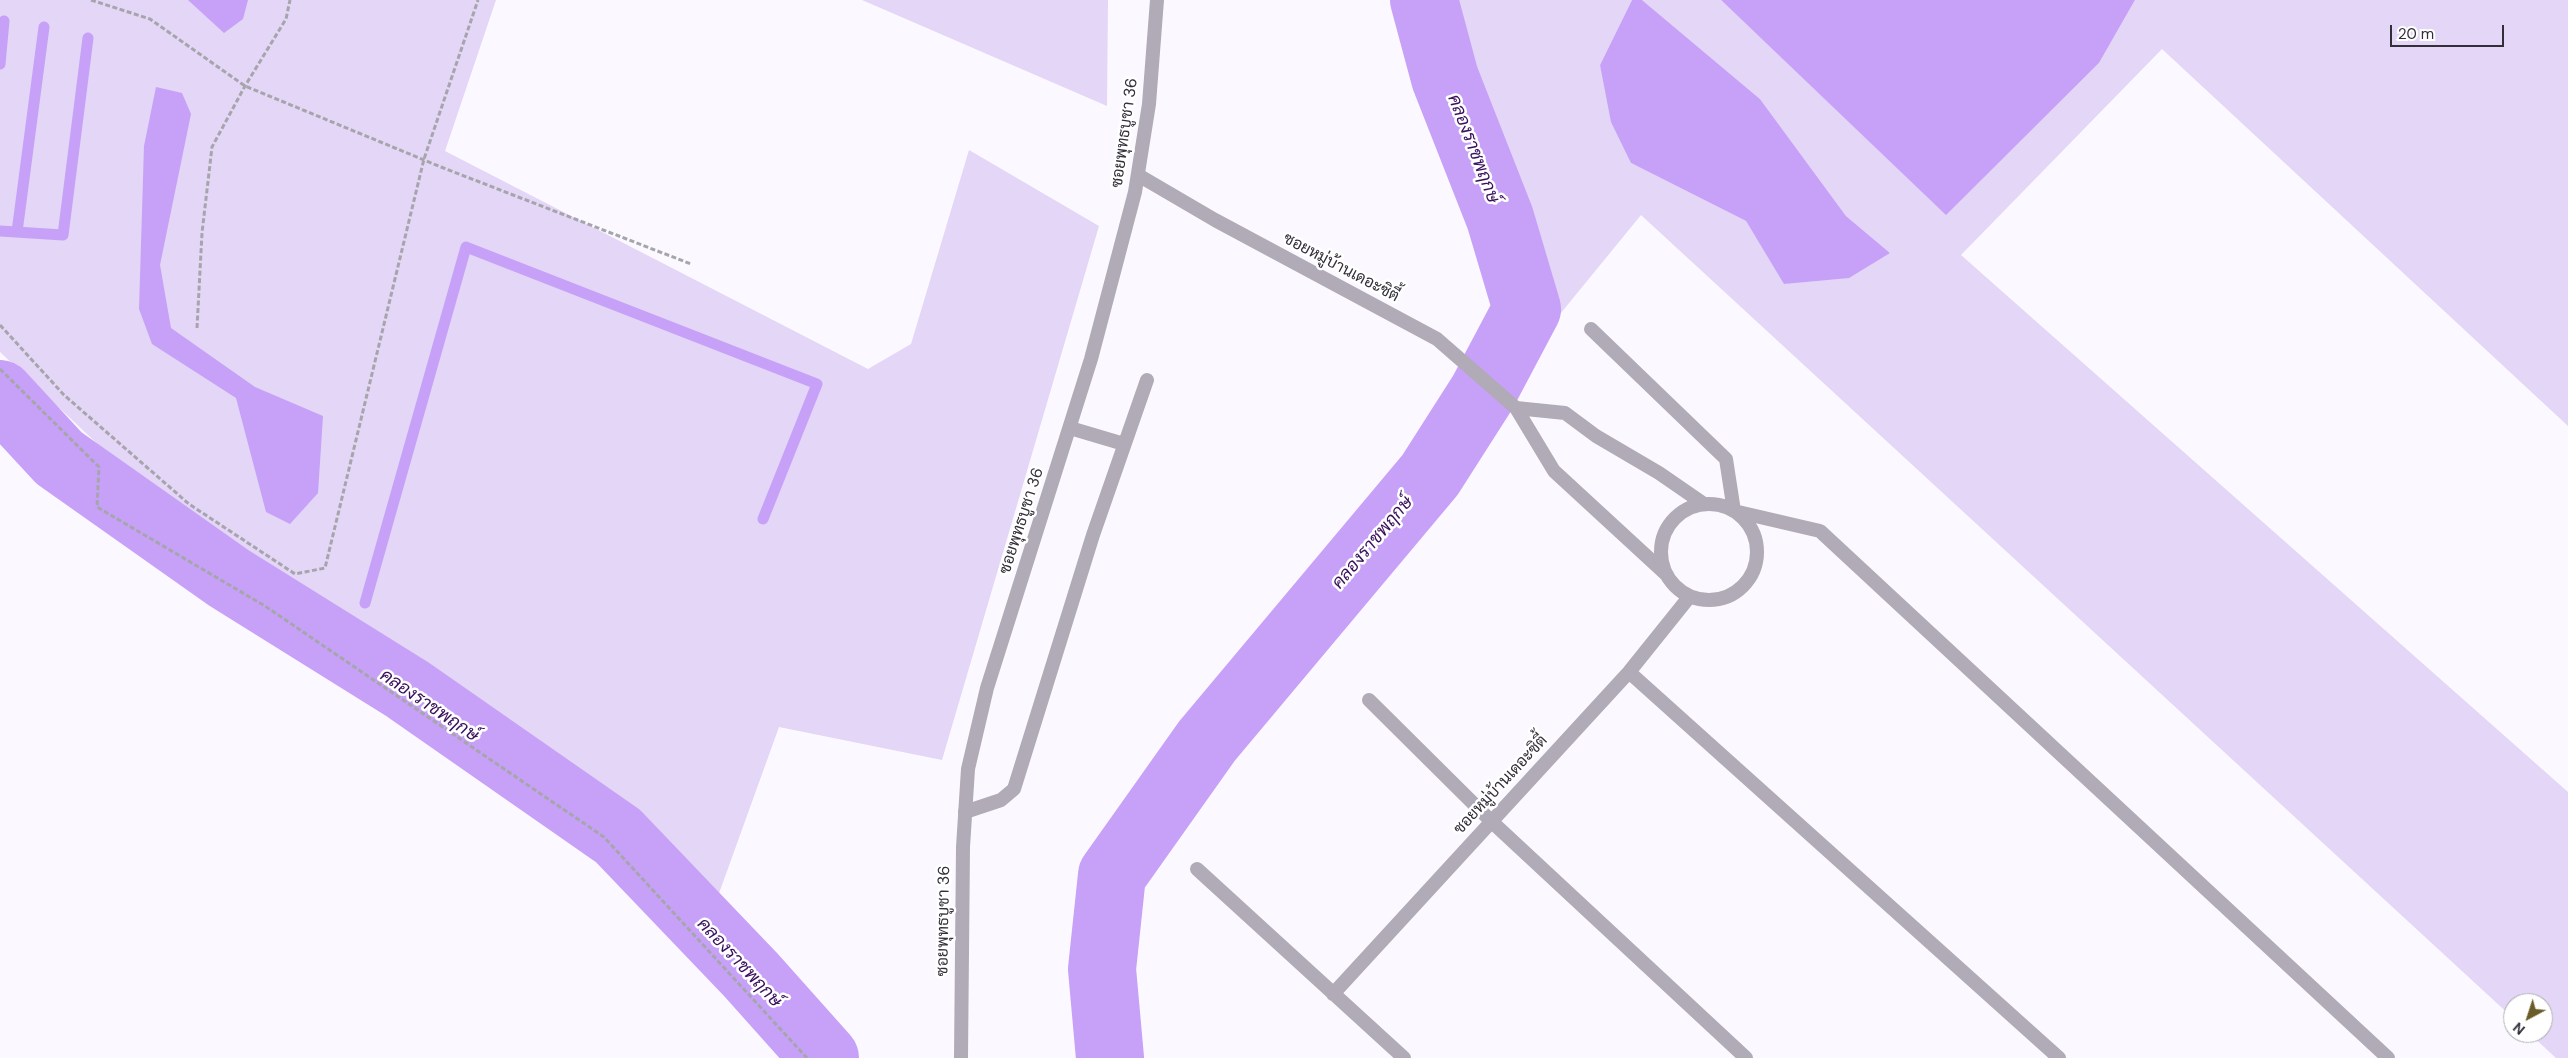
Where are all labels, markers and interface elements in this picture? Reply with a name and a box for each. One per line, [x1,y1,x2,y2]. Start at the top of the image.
scale bar [2393,15,2507,47]
text: 20 m [2398,24,2434,44]
street label: ซอยพุทธบูชา 36 [1108,77,1142,189]
water label: คลองราชพฤกษ์ [1442,92,1504,206]
street label: ซอยหมู่บ้านเดอะซิตี้ [1280,229,1402,307]
street label: ซอยพุทธบูชา 36 [996,465,1048,577]
water label: คลองราชพฤกษ์ [1328,492,1418,594]
water label: คลองราชพฤกษ์ [376,665,482,747]
street label: ซอยหมู่บ้านเดอะซิตี้ [1450,731,1552,839]
street label: ซอยพุทธบูชา 36 [933,866,955,976]
water label: คลองราชพฤกษ์ [692,914,786,1012]
north arrow [2503,993,2553,1043]
text: N [2509,1019,2529,1039]

